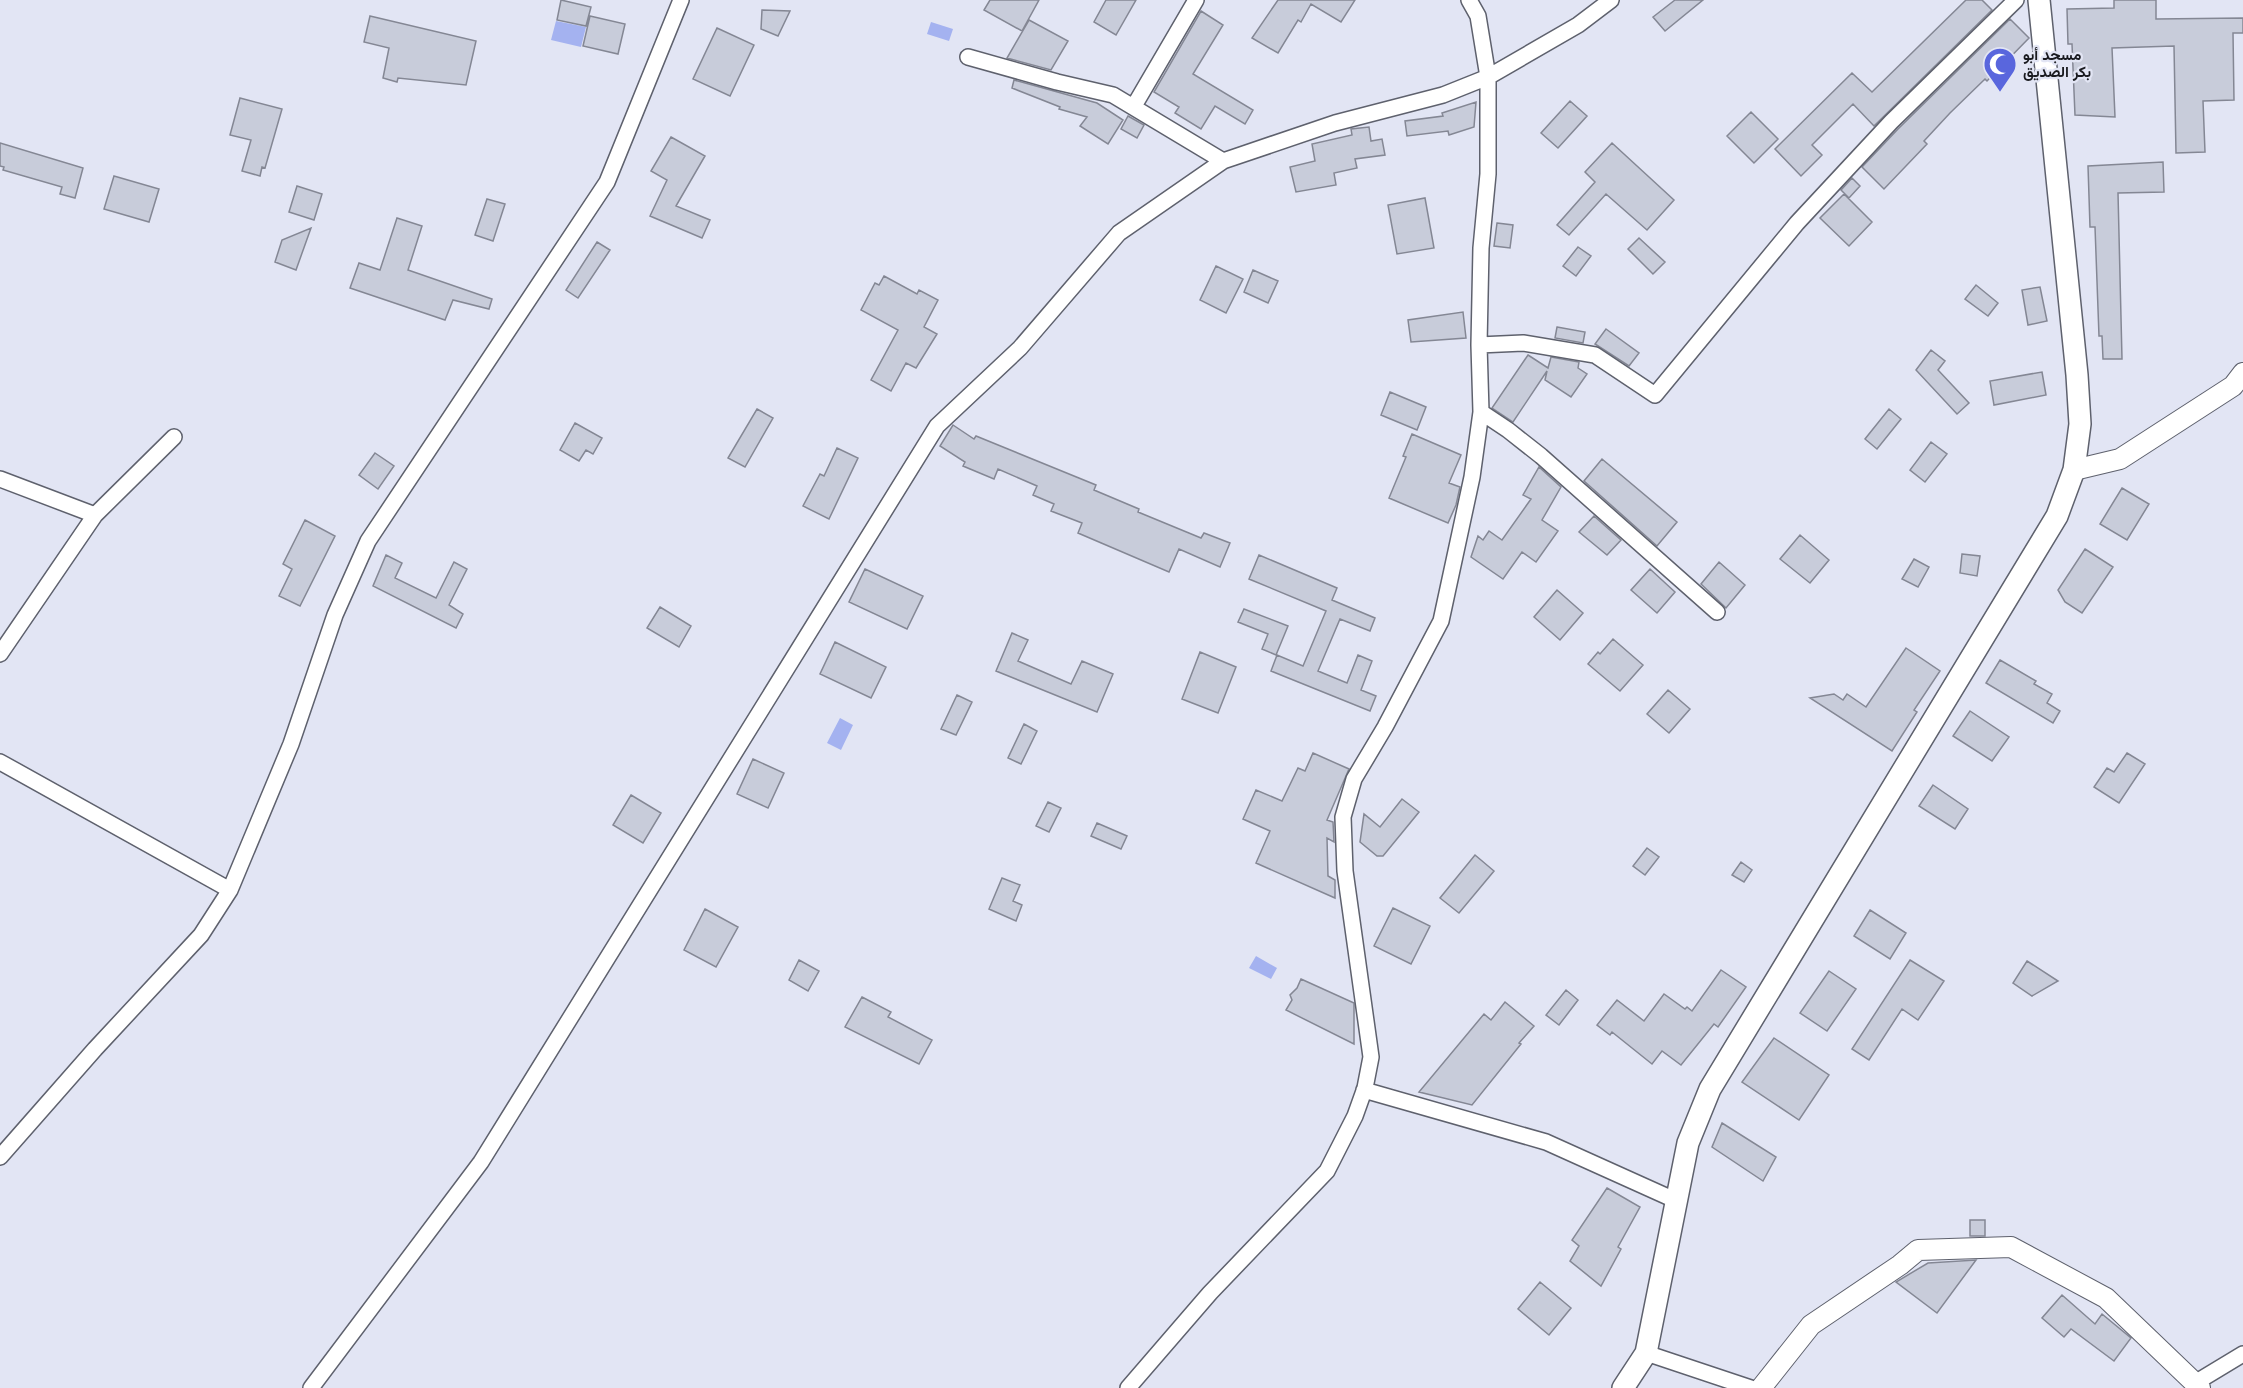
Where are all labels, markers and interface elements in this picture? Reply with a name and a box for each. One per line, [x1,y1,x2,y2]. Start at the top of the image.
place label: مسجد أبو بكر الصديق [2023,45,2091,81]
mosque icon: مسجد أبو بكر الصديق [1982,46,2018,93]

